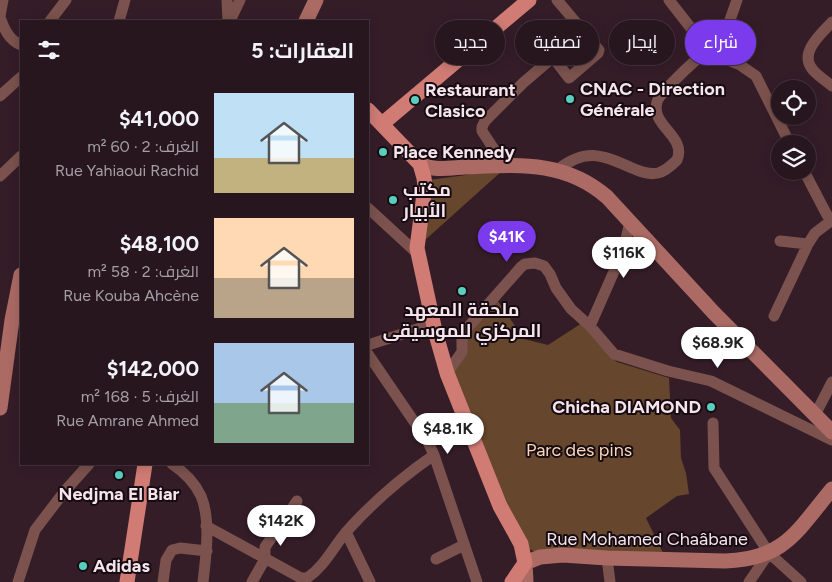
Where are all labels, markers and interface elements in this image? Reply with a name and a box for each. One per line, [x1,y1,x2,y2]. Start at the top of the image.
chip: جديد [435,20,505,65]
chip: تصفية [515,20,599,65]
chip: إيجار [609,20,675,65]
chip: شراء [685,20,756,65]
icon: filters [35,36,63,64]
text: العقارات: 5 [251,38,354,63]
place label: CNAC - Direction Générale [580,78,725,121]
place label: Restaurant Clasico [425,79,516,122]
map controls [771,80,816,180]
button: locate [771,80,816,125]
marker: CNAC - Direction Générale [564,93,576,105]
marker: Restaurant Clasico [409,94,421,106]
text: $41,000 [119,106,199,131]
icon: home [254,113,314,173]
button: layers [771,135,816,180]
text: الغرف: 2 · 60 m² [87,137,199,156]
place label: Place Kennedy [393,141,516,163]
marker: Place Kennedy [377,146,389,158]
text: Rue Yahiaoui Rachid [55,161,199,180]
place label: مكتب الأبيار [402,179,451,222]
marker: مكتب الأبيار [387,194,399,206]
pin: $41K [477,220,537,263]
text: $41K [489,227,525,246]
text: $48,100 [120,231,199,256]
pin: $116K [589,236,659,279]
icon: home [254,238,314,298]
text: $116K [603,243,645,262]
text: الغرف: 2 · 58 m² [87,262,199,281]
marker: ملحقة المعهد المركزي للموسيقى [456,285,468,297]
text: Rue Kouba Ahcène [63,286,199,305]
place label: ملحقة المعهد المركزي للموسيقى [383,299,541,345]
pin: $68.9K [677,326,759,369]
text: $68.9K [692,333,744,352]
text: $142,000 [107,356,199,381]
icon: home [254,363,314,423]
text: الغرف: 5 · 168 m² [81,387,199,406]
place label: Chicha DIAMOND [552,396,701,418]
marker: Chicha DIAMOND [705,401,717,413]
text: Rue Amrane Ahmed [56,411,199,430]
pin: $48.1K [407,412,489,455]
text: $48.1K [423,419,473,438]
park label: Parc des pins [526,439,632,461]
marker: Nedjma El Biar [113,469,125,481]
place label: Nedjma El Biar [59,483,180,505]
pin: $142K [246,504,316,547]
text: $142K [258,511,304,530]
street label: Rue Mohamed Chaâbane [546,528,748,550]
place label: Adidas [93,555,150,577]
marker: Adidas [77,560,89,572]

